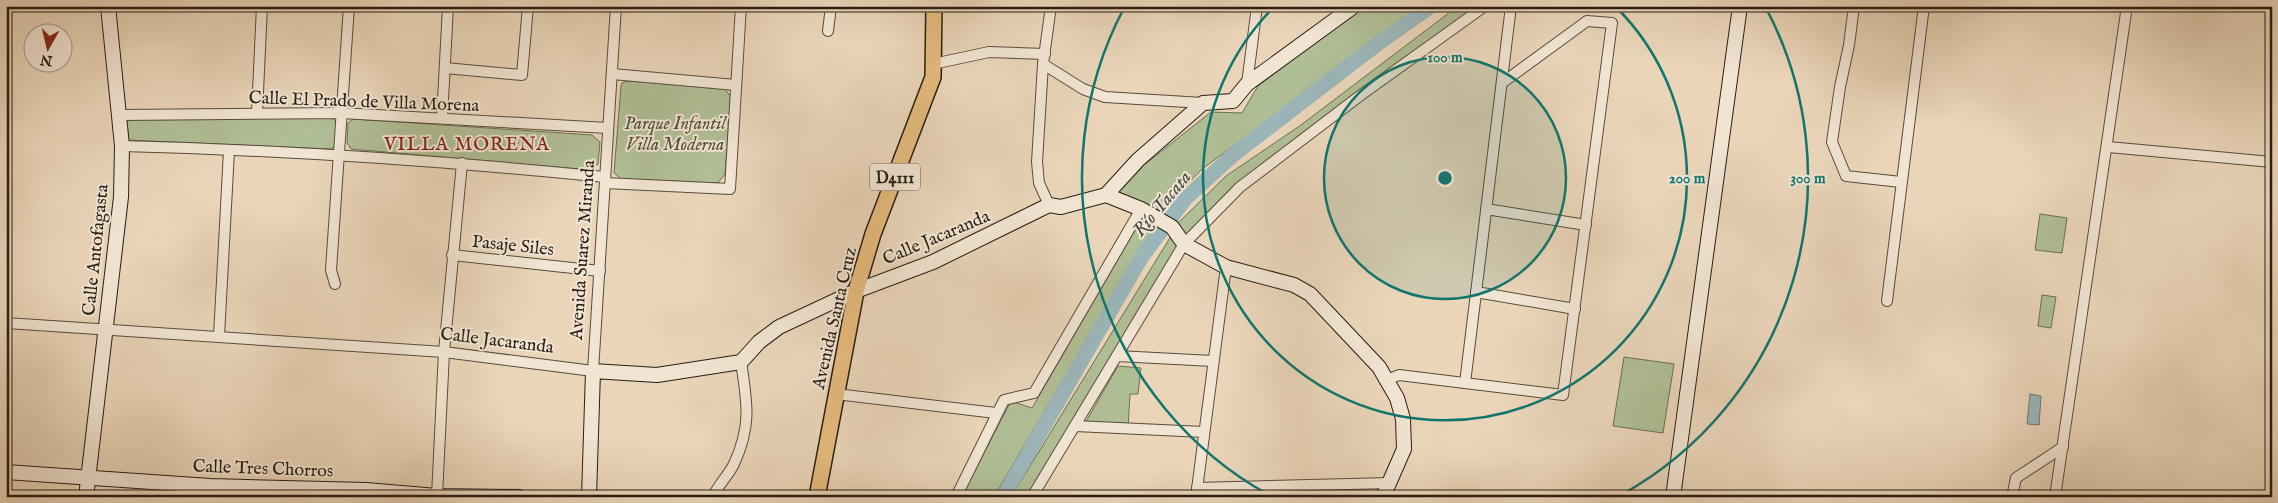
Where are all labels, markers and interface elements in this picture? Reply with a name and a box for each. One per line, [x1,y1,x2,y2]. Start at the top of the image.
north arrow [22,22,72,72]
text: 100 m [1427,48,1463,67]
text: N [39,50,55,70]
street label: Calle El Prado de Villa Morena [248,87,480,118]
park label: Parque Infantil Villa Moderna [624,113,727,157]
district label: VILLA MORENA [383,133,550,157]
street label: Avenida Suarez Miranda [566,159,601,342]
road number: D4111 [870,163,920,190]
water label: Río Tacata [1128,166,1197,242]
centre of rings [1436,169,1454,187]
text: 200 m [1669,169,1706,188]
text: 300 m [1790,169,1826,188]
street label: Calle Antofagasta [78,183,115,317]
street label: Calle Jacaranda [880,205,994,271]
street label: Pasaje Siles [471,231,555,262]
street label: Avenida Santa Cruz [808,245,863,393]
street label: Calle Jacaranda [439,323,555,360]
street label: Calle Tres Chorros [192,456,334,483]

